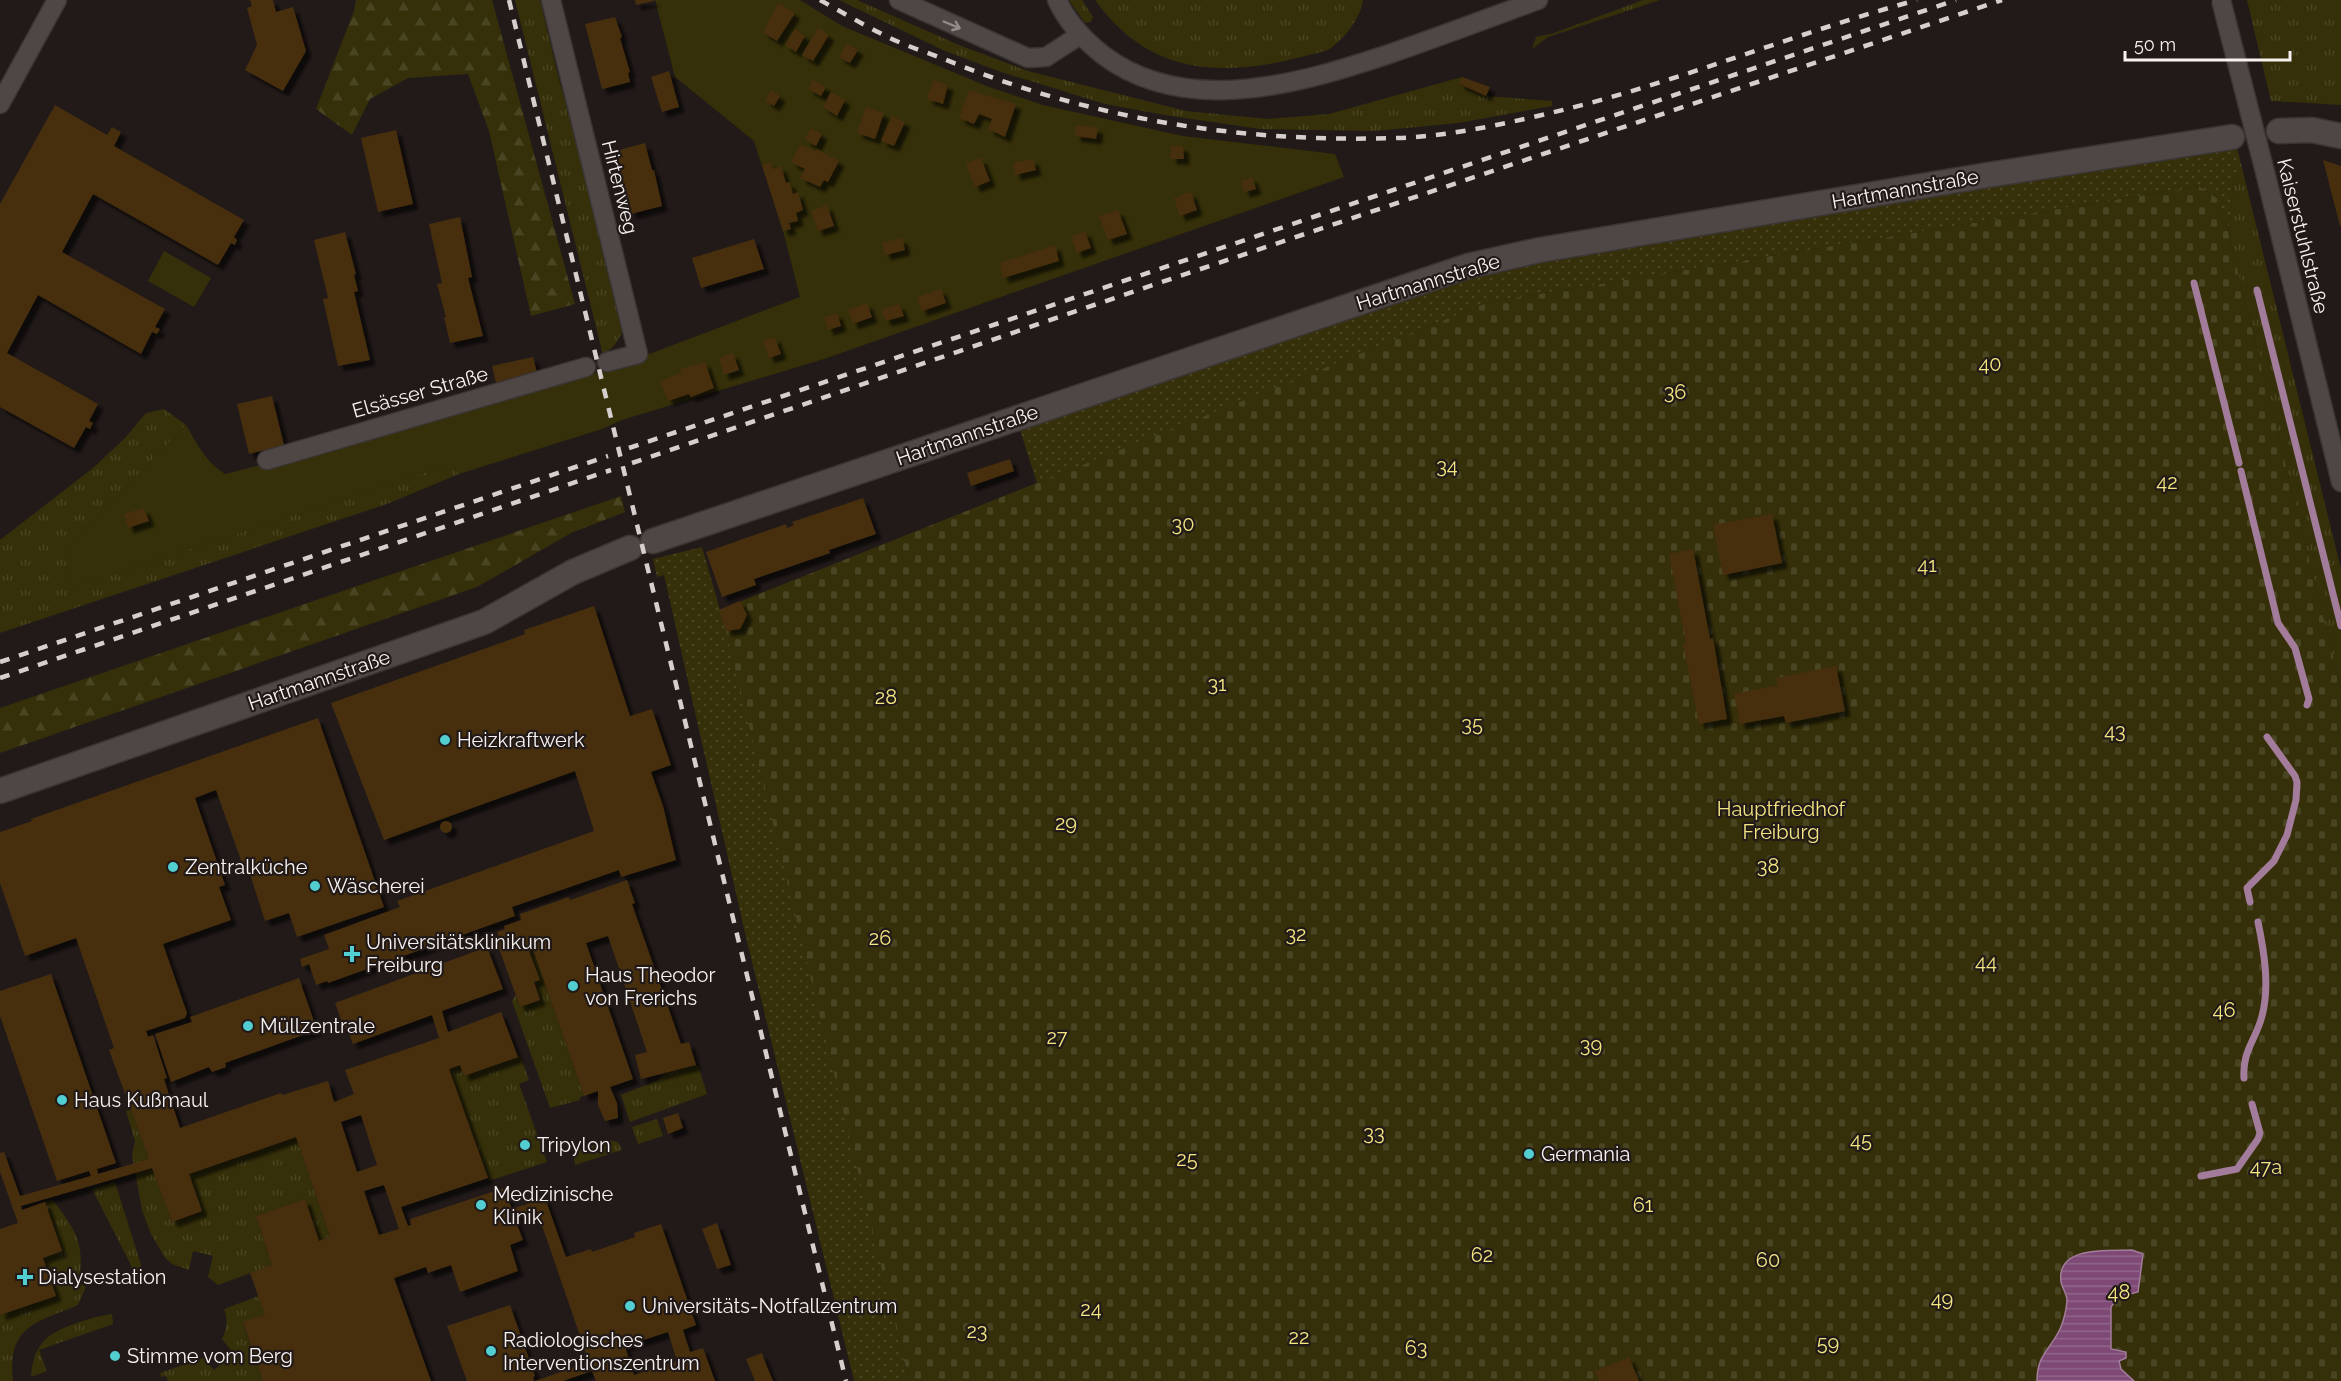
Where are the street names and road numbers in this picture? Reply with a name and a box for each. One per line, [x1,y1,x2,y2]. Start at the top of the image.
street label: Hirtenweg [597,138,643,236]
street label: Kaiserstuhlstraße [2272,156,2334,316]
street label: Hartmannstraße [1830,164,1981,214]
street label: Hartmannstraße [1353,249,1503,315]
street label: Elsässer Straße [349,361,491,423]
street label: Hartmannstraße [893,399,1042,471]
street label: Hartmannstraße [245,644,394,716]

